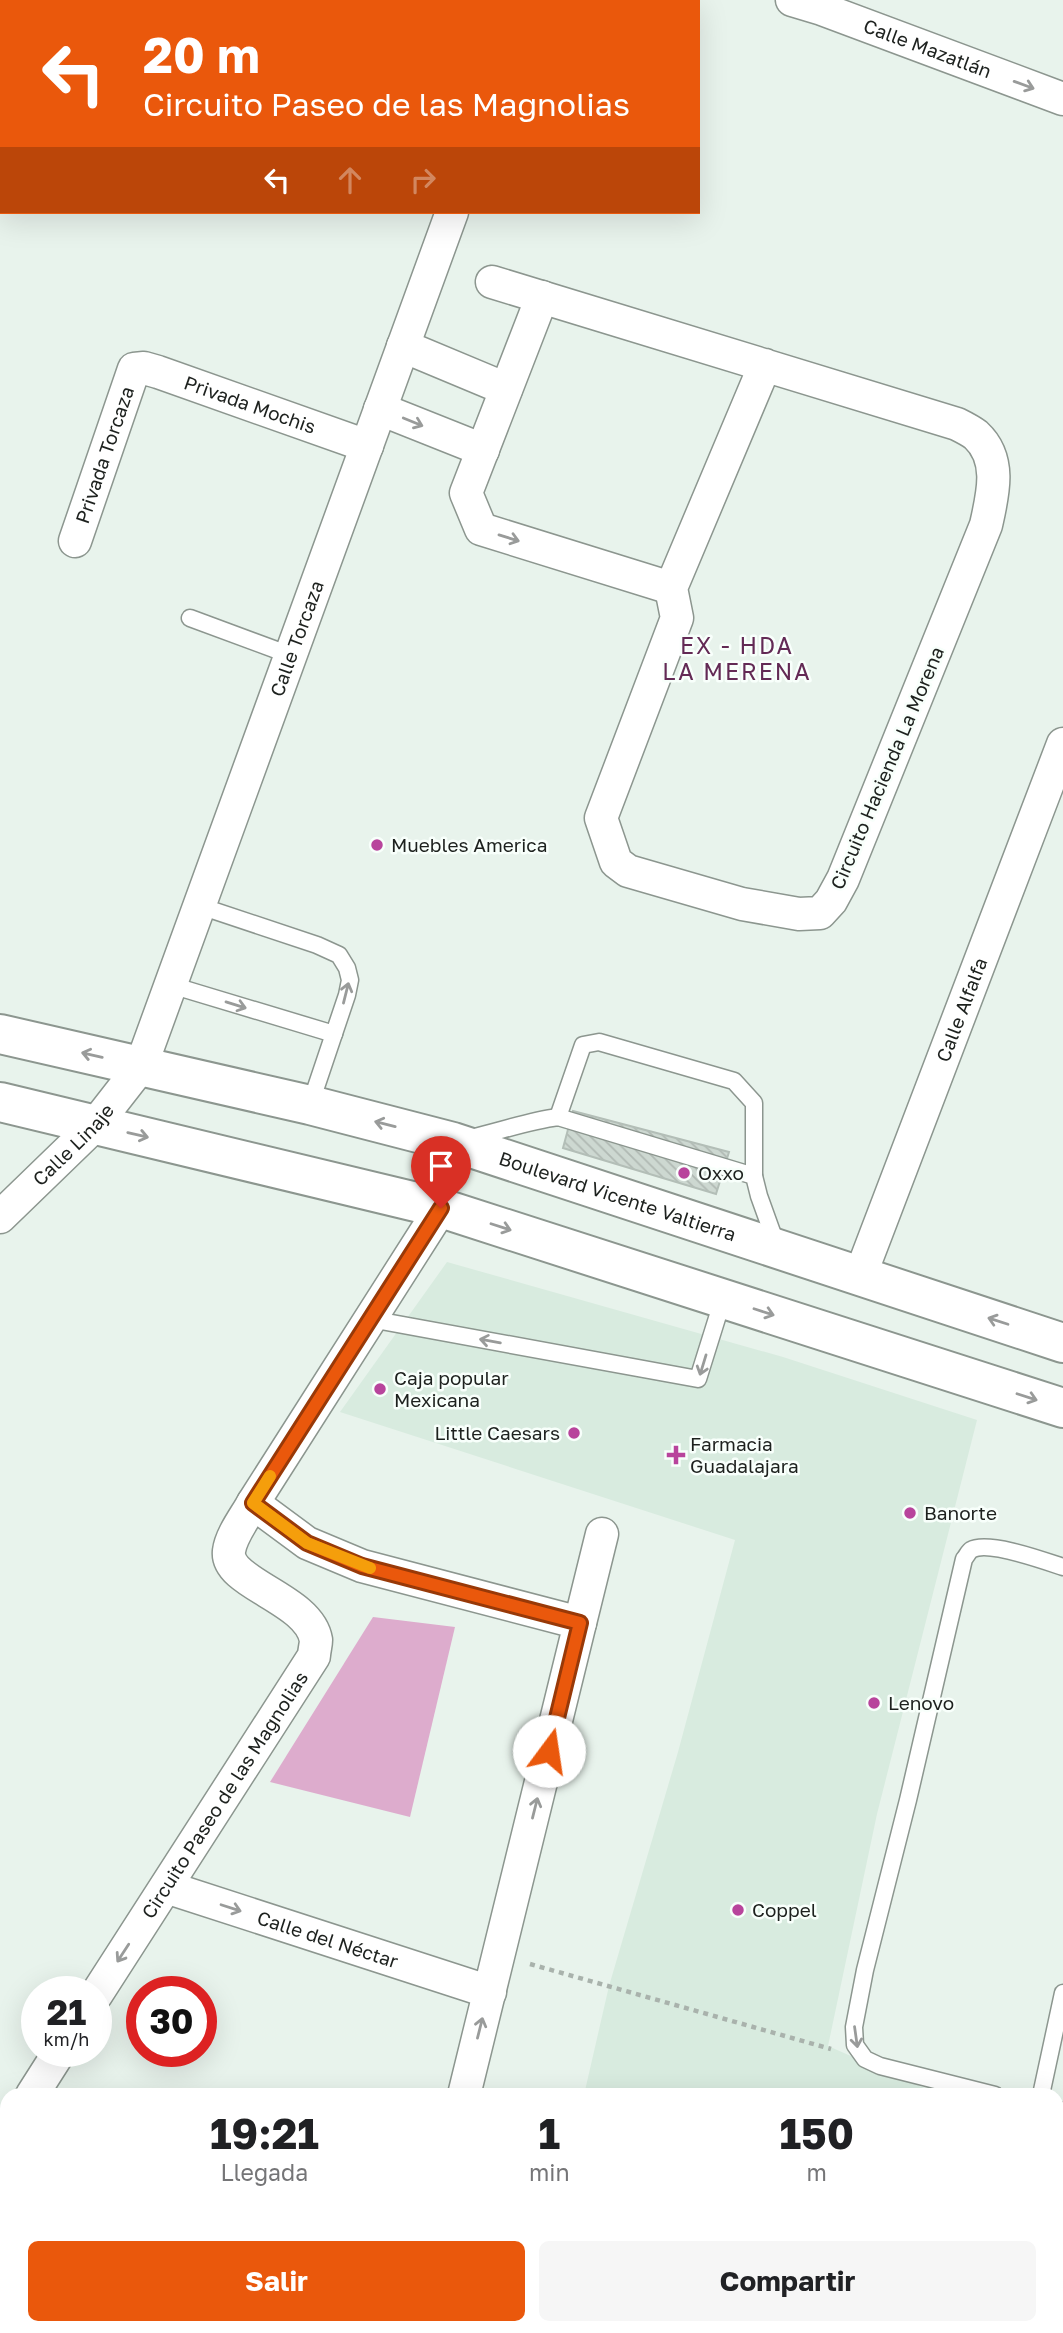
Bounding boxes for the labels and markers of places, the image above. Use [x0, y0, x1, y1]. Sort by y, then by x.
place label: Muebles America [391, 833, 547, 856]
marker: Muebles America [369, 837, 385, 853]
pin [411, 1136, 471, 1208]
place label: Oxxo [698, 1161, 744, 1184]
marker: Oxxo [676, 1165, 692, 1181]
place label: Caja popular Mexicana [394, 1366, 509, 1411]
marker: Caja popular Mexicana [372, 1381, 388, 1397]
place label: Little Caesars [434, 1421, 560, 1444]
marker: Little Caesars [566, 1425, 582, 1441]
place label: Farmacia Guadalajara [690, 1432, 799, 1477]
marker: Farmacia Guadalajara [668, 1447, 684, 1463]
place label: Banorte [924, 1501, 997, 1524]
marker: Banorte [902, 1505, 918, 1521]
place label: Lenovo [888, 1691, 954, 1714]
marker: Lenovo [866, 1695, 882, 1711]
place label: Coppel [752, 1898, 817, 1921]
marker: Coppel [730, 1902, 746, 1918]

